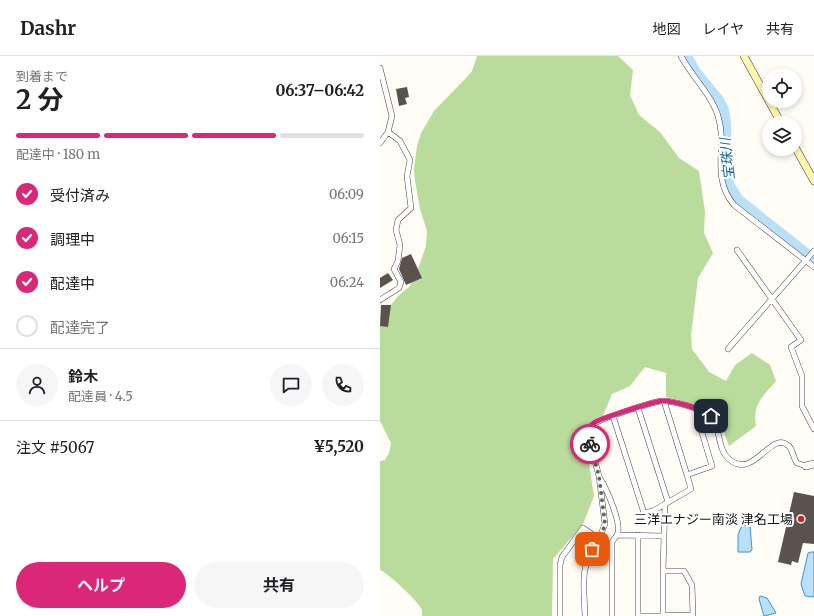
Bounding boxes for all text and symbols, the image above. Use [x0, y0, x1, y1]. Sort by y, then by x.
text: Dashr [20, 16, 76, 40]
text: 地図 [652, 20, 680, 38]
text: レイヤ [702, 20, 744, 38]
text: 共有 [766, 20, 794, 38]
text: 到着まで [16, 68, 68, 85]
map controls [762, 68, 802, 156]
button: locate [762, 68, 802, 108]
text: 06:37–06:42 [275, 81, 364, 100]
text: 2 分 [16, 83, 63, 116]
button: layers [762, 116, 802, 156]
water label: 宝珠川 [716, 135, 738, 181]
text: 配達中 · 180 m [16, 146, 100, 163]
icon: check [16, 183, 38, 205]
text: 受付済み [50, 186, 110, 205]
text: 06:09 [329, 186, 364, 203]
icon: check [16, 227, 38, 249]
text: 調理中 [50, 230, 95, 249]
text: 06:15 [332, 230, 364, 247]
icon: check [16, 271, 38, 293]
text: 配達中 [50, 274, 95, 293]
text: 06:24 [330, 274, 364, 291]
text: 配達完了 [50, 318, 110, 337]
button: person [16, 364, 58, 406]
button: chat [270, 364, 312, 406]
button: phone [322, 364, 364, 406]
text: 鈴木 [68, 367, 98, 386]
text: 配達員 · 4.5 [68, 388, 133, 405]
pin [694, 399, 728, 433]
icon: home [700, 405, 722, 427]
courier [570, 424, 610, 464]
icon: bike [579, 433, 601, 455]
text: ¥5,520 [314, 437, 364, 456]
text: 注文 #5067 [16, 438, 94, 457]
place label: 三洋エナジー南淡 津名工場 [634, 511, 793, 528]
marker: 三洋エナジー南淡 津名工場 [796, 514, 806, 524]
pin [575, 532, 609, 566]
icon: bag [581, 538, 603, 560]
button: ヘルプ [16, 562, 186, 608]
button: 共有 [194, 562, 364, 608]

